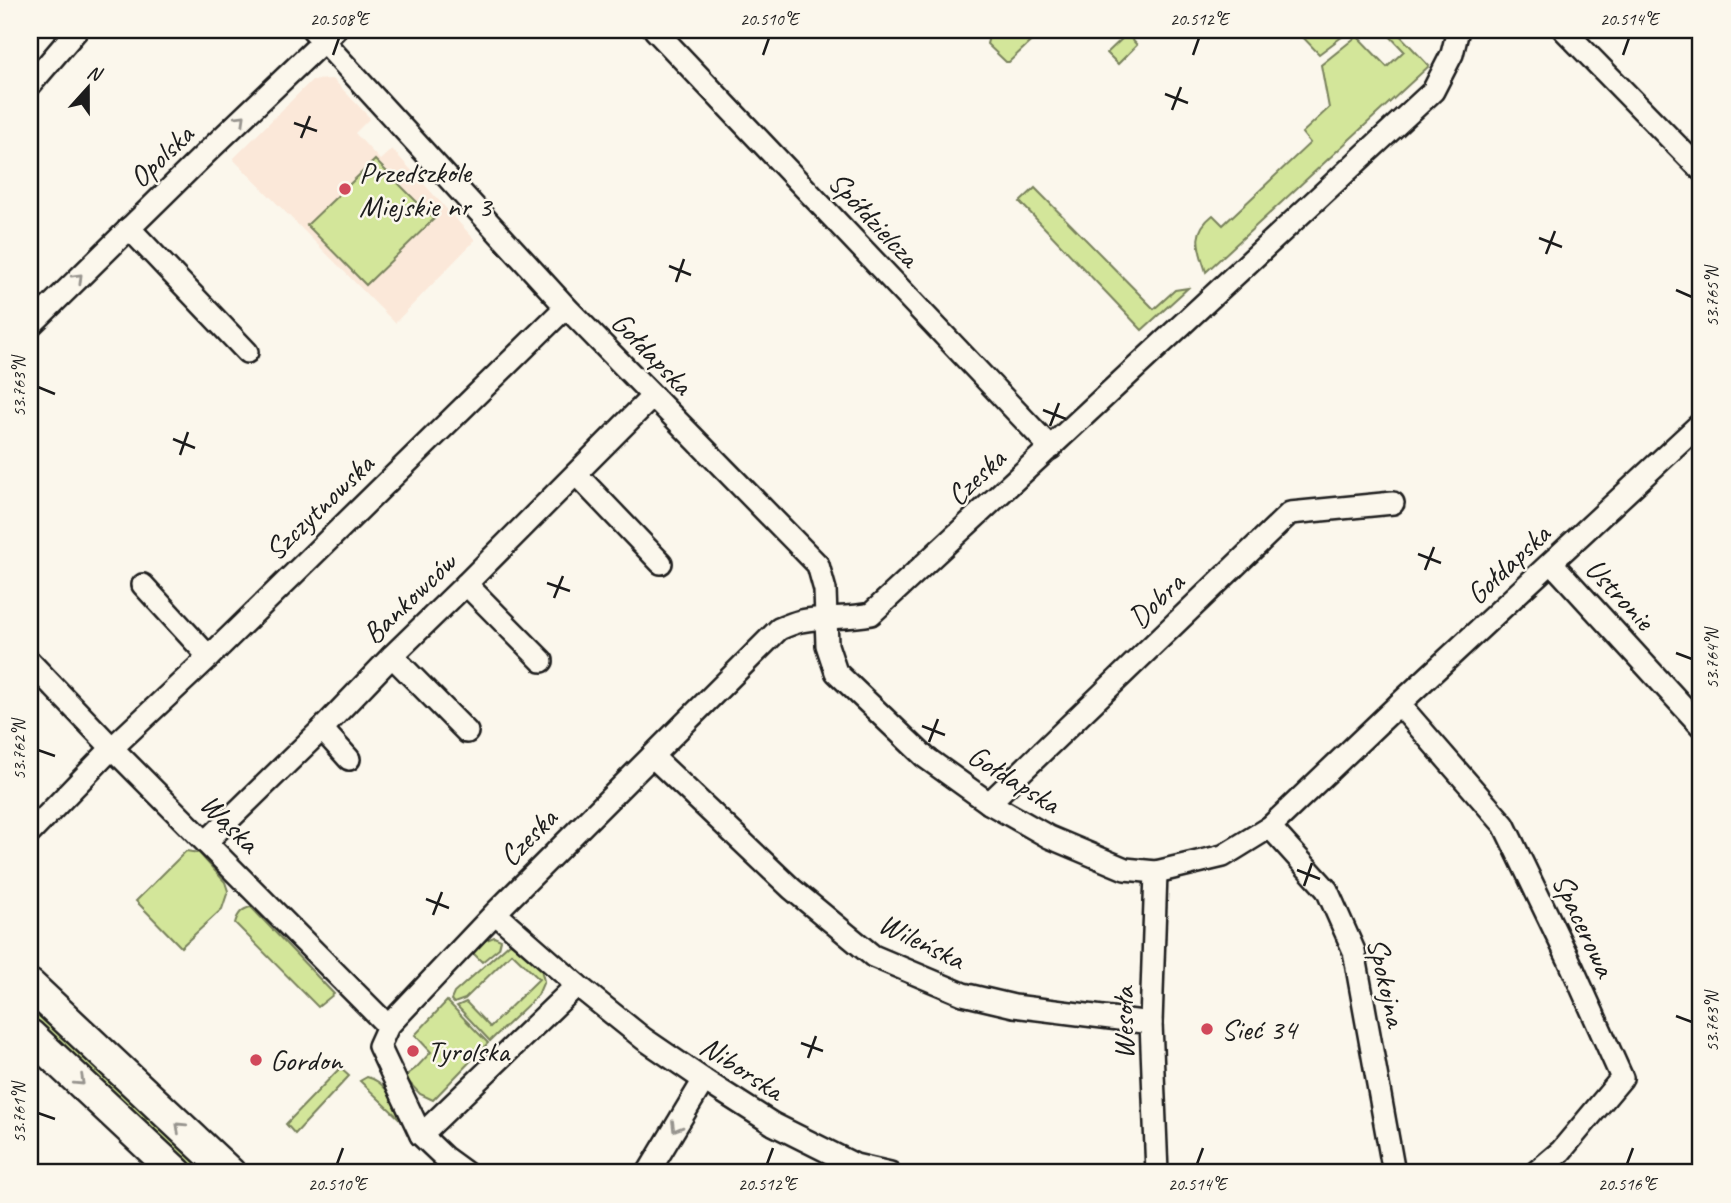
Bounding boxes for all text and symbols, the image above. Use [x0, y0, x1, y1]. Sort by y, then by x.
text: 20.508°E [310, 8, 371, 30]
text: 20.510°E [740, 8, 801, 30]
text: 20.512°E [1170, 8, 1231, 30]
text: 20.514°E [1600, 8, 1661, 30]
north arrow [52, 52, 122, 122]
text: N [84, 60, 107, 88]
street label: Opolska [121, 115, 203, 196]
one-way arrow [233, 115, 246, 128]
place label: Przedszkole Miejskie nr 3 [359, 153, 494, 225]
street label: Spółdzielcza [820, 163, 930, 277]
marker: Przedszkole Miejskie nr 3 [337, 181, 353, 197]
text: 53.765°N [1701, 264, 1723, 327]
one-way arrow [70, 273, 83, 286]
street label: Gołdapska [603, 303, 702, 404]
text: 53.763°N [8, 354, 30, 417]
street label: Czeska [938, 439, 1015, 514]
street label: Szczytnowska [256, 444, 383, 568]
street label: Gołdapska [1458, 514, 1559, 612]
street label: Bankowców [354, 542, 466, 652]
street label: Ustronie [1577, 550, 1664, 640]
street label: Dobra [1120, 563, 1194, 636]
text: 53.764°N [1701, 626, 1723, 689]
text: 53.762°N [8, 717, 30, 780]
street label: Gołdapska [961, 736, 1069, 823]
street label: Wąska [192, 785, 269, 862]
street label: Czeska [491, 798, 567, 874]
street label: Spacerowa [1544, 867, 1625, 984]
street label: Wileńska [873, 904, 973, 979]
street label: Spokojna [1358, 934, 1416, 1033]
street label: Wesoła [1104, 985, 1142, 1059]
text: 53.763°N [1701, 989, 1723, 1052]
place label: Sieć 34 [1221, 1010, 1299, 1048]
marker: Sieć 34 [1199, 1021, 1215, 1037]
street label: Niborska [693, 1027, 793, 1110]
place label: Tyrolska [427, 1032, 511, 1070]
place label: Gordon [270, 1041, 343, 1079]
marker: Tyrolska [405, 1043, 421, 1059]
marker: Gordon [248, 1052, 264, 1068]
one-way arrow [72, 1073, 85, 1086]
text: 53.761°N [8, 1080, 30, 1143]
one-way arrow [671, 1119, 684, 1132]
one-way arrow [175, 1122, 188, 1135]
text: 20.510°E [308, 1173, 369, 1195]
text: 20.512°E [738, 1173, 799, 1195]
text: 20.514°E [1168, 1173, 1229, 1195]
text: 20.516°E [1598, 1173, 1659, 1195]

